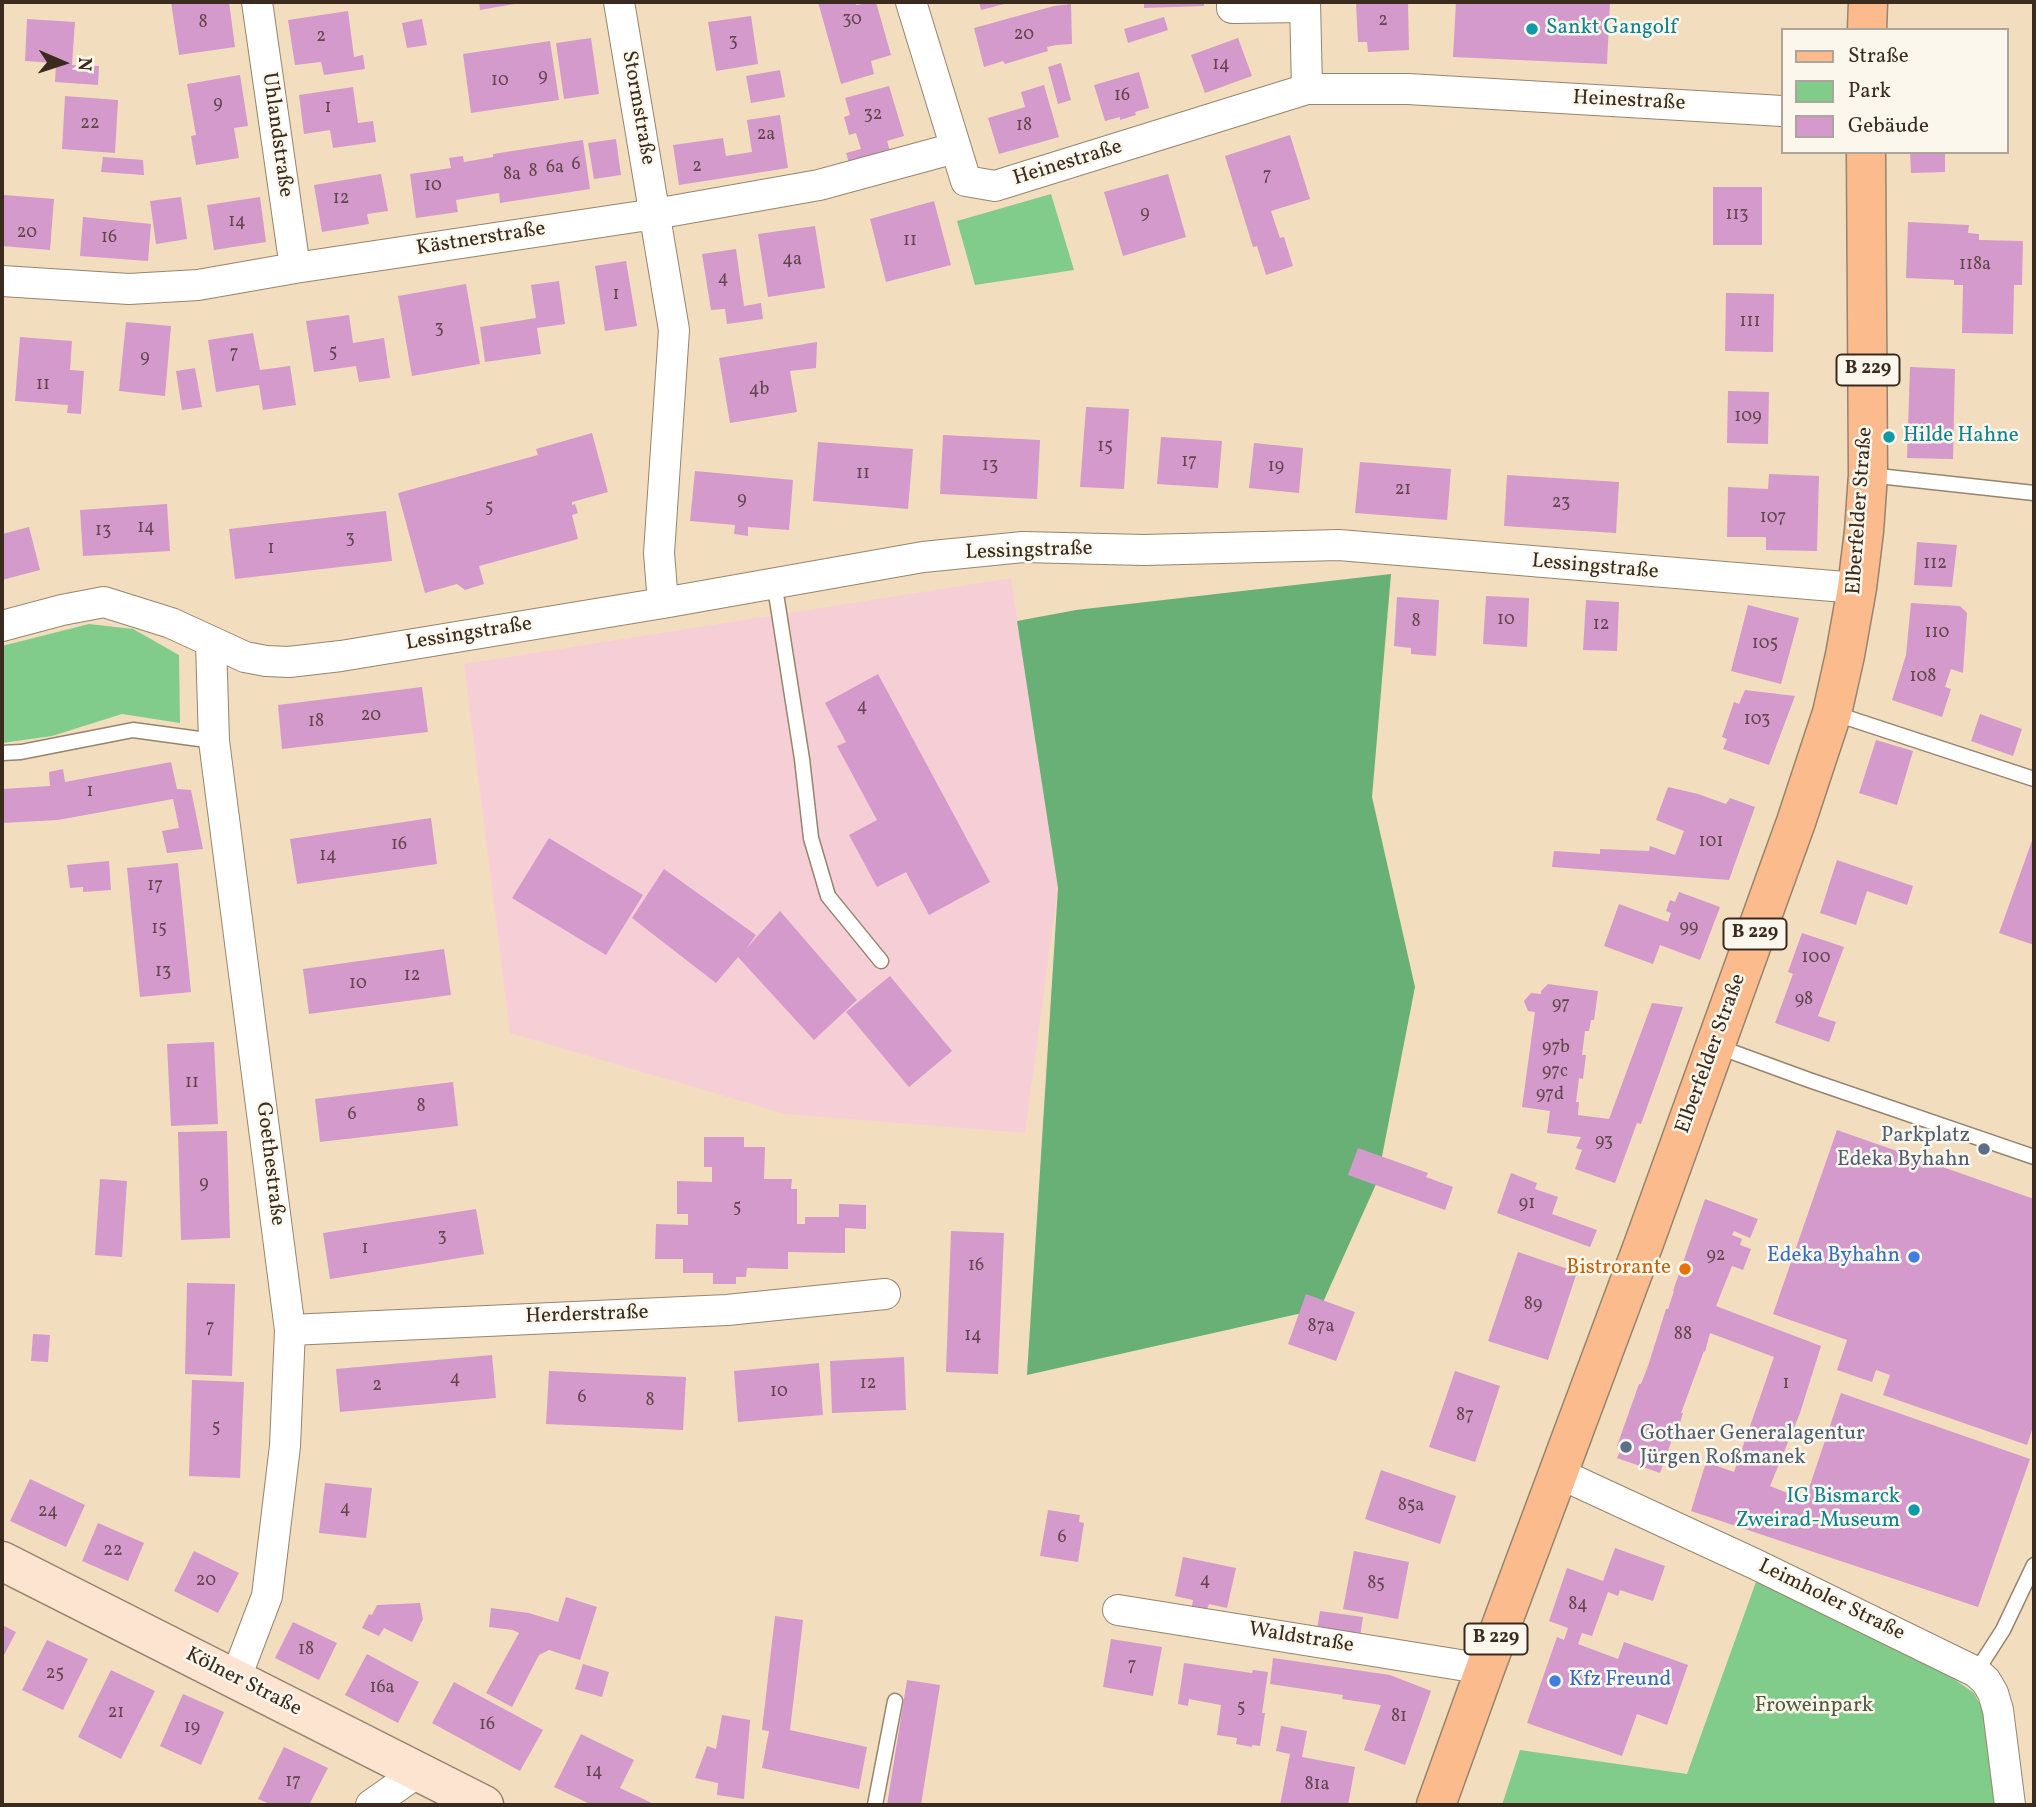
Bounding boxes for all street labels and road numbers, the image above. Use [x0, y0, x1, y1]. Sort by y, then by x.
street label: Stormstraße [615, 49, 659, 167]
street label: Uhlandstraße [255, 71, 297, 199]
street label: Heinestraße [1572, 86, 1686, 118]
street label: Heinestraße [1010, 135, 1126, 193]
street label: Kästnerstraße [415, 217, 547, 263]
road number: B 229 [1836, 354, 1899, 386]
street label: Elberfelder Straße [1843, 426, 1879, 596]
street label: Lessingstraße [965, 537, 1093, 567]
street label: Lessingstraße [1530, 550, 1660, 586]
street label: Lessingstraße [404, 613, 534, 657]
road number: B 229 [1724, 918, 1786, 950]
street label: Elberfelder Straße [1671, 971, 1753, 1137]
street label: Goethestraße [249, 1101, 289, 1227]
street label: Herderstraße [525, 1301, 649, 1331]
street label: Leimholer Straße [1754, 1555, 1908, 1647]
street label: Waldstraße [1247, 1618, 1355, 1660]
road number: B 229 [1464, 1624, 1528, 1654]
street label: Kölner Straße [181, 1643, 305, 1723]

